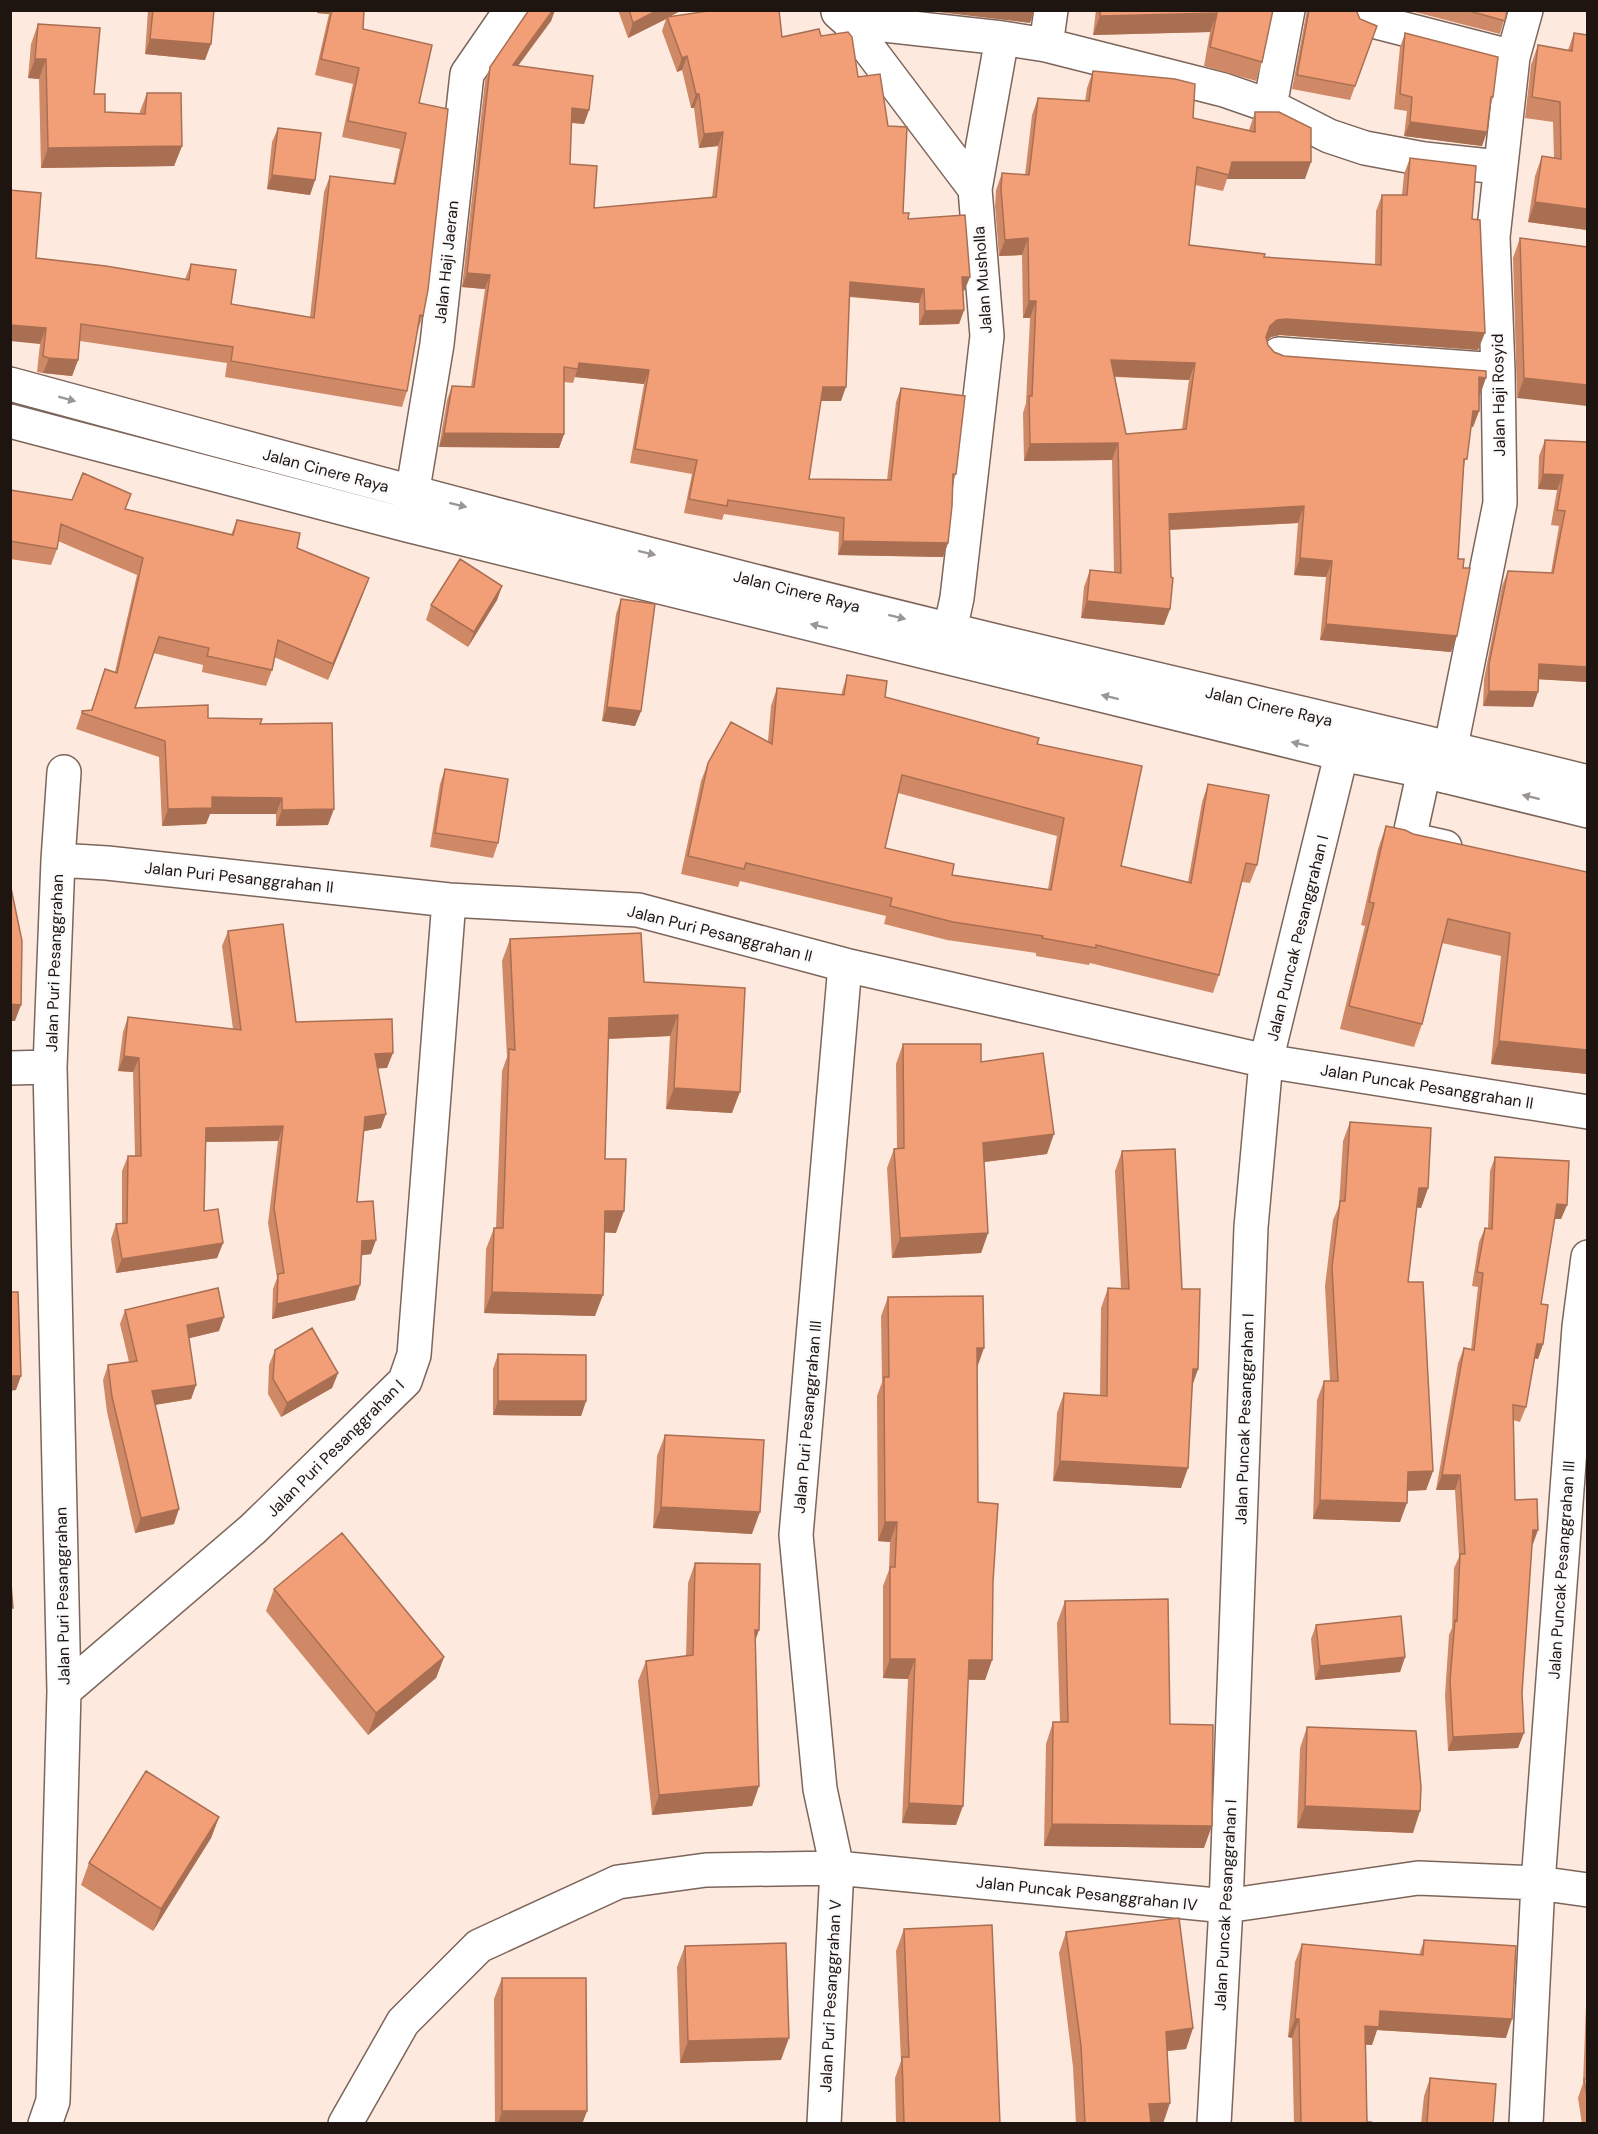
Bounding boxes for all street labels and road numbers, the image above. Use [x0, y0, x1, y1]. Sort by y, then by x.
street label: Jalan Haji Jaeran [430, 199, 463, 325]
street label: Jalan Musholla [968, 226, 997, 334]
street label: Jalan Haji Rosyid [1487, 333, 1510, 457]
street label: Jalan Cinere Raya [260, 444, 391, 497]
street label: Jalan Cinere Raya [731, 566, 862, 617]
street label: Jalan Cinere Raya [1203, 682, 1334, 731]
street label: Jalan Puncak Pesanggrahan I [1262, 833, 1333, 1043]
street label: Jalan Puri Pesanggrahan II [143, 857, 335, 898]
street label: Jalan Puri Pesanggrahan [41, 874, 68, 1052]
street label: Jalan Puri Pesanggrahan II [625, 900, 815, 967]
street label: Jalan Puncak Pesanggrahan II [1319, 1059, 1535, 1114]
street label: Jalan Puncak Pesanggrahan I [1230, 1313, 1259, 1525]
street label: Jalan Puri Pesanggrahan III [789, 1320, 826, 1514]
street label: Jalan Puri Pesanggrahan I [262, 1375, 409, 1522]
street label: Jalan Puncak Pesanggrahan III [1543, 1460, 1580, 1680]
street label: Jalan Puri Pesanggrahan [50, 1507, 75, 1685]
street label: Jalan Puncak Pesanggrahan I [1209, 1799, 1242, 2011]
street label: Jalan Puncak Pesanggrahan IV [975, 1871, 1199, 1916]
street label: Jalan Puri Pesanggrahan V [815, 1899, 846, 2093]

